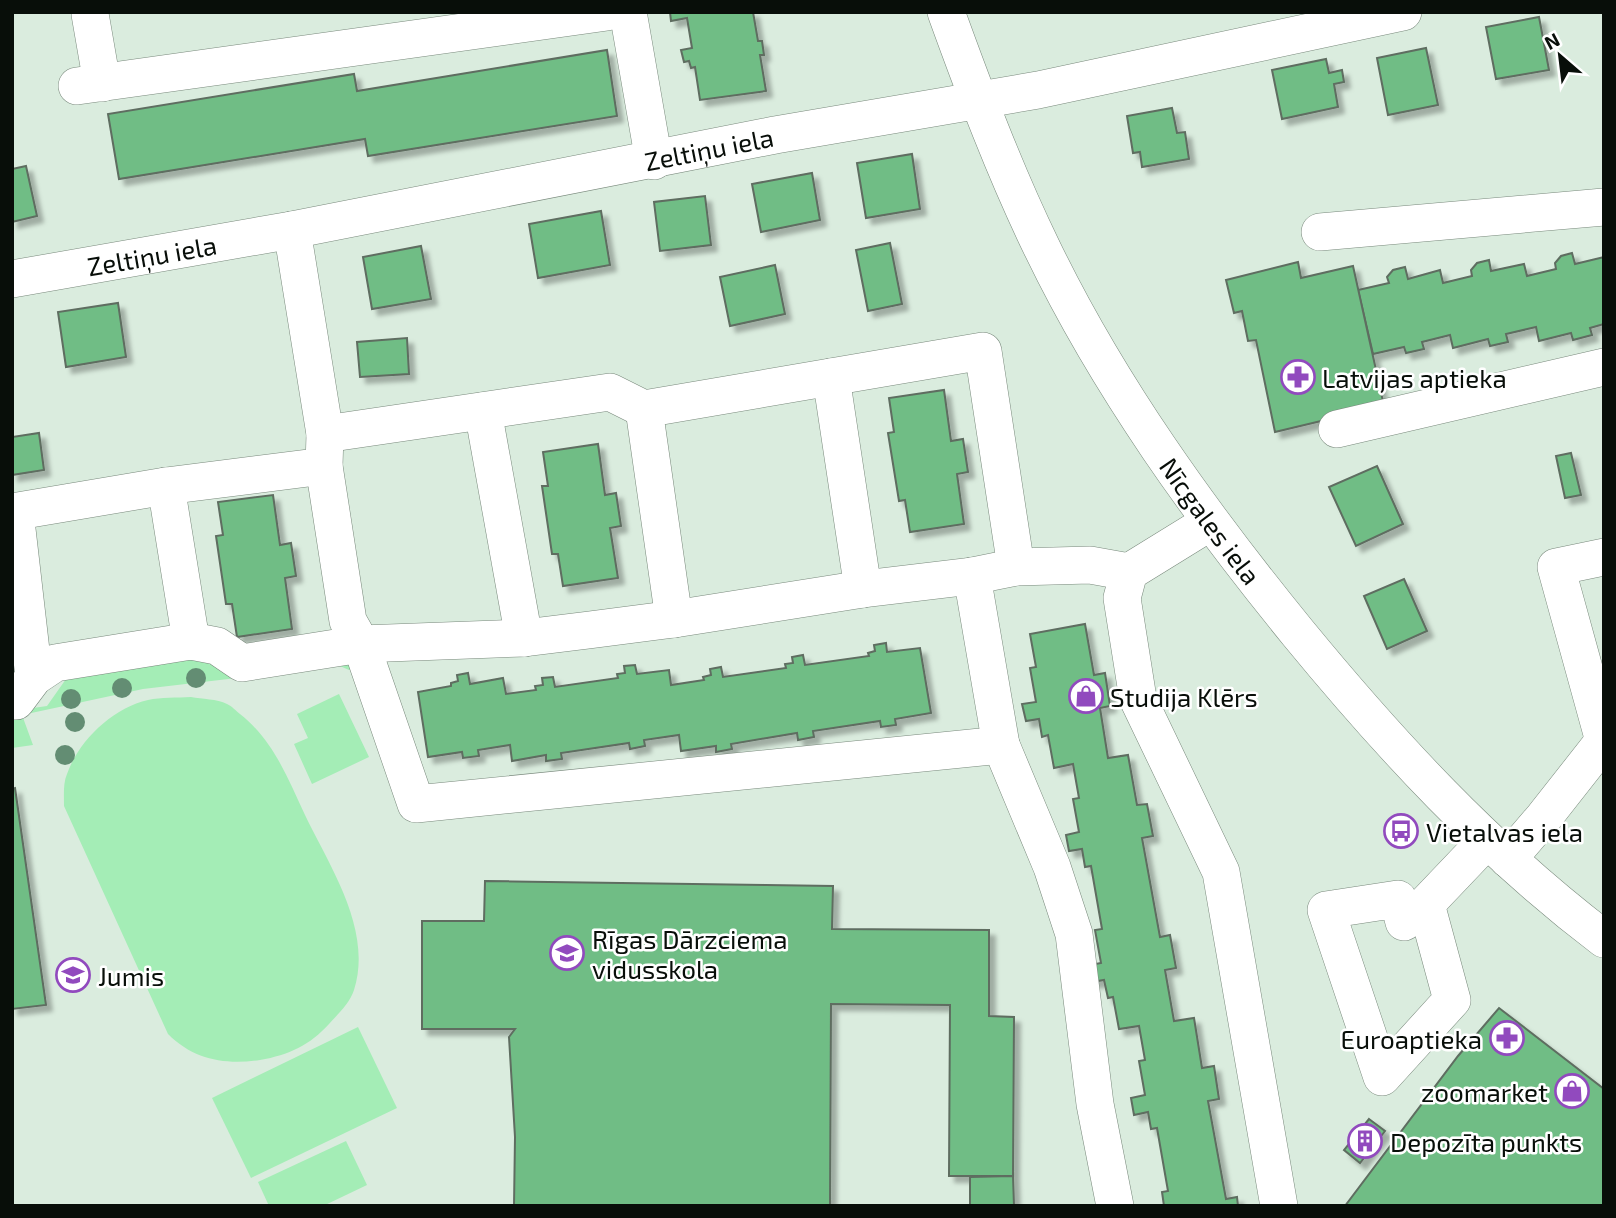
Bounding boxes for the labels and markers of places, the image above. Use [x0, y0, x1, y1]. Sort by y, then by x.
pharmacy icon: Latvijas aptieka [1279, 358, 1317, 396]
place label: Latvijas aptieka [1322, 362, 1507, 393]
shop icon: Studija Klērs [1067, 677, 1105, 715]
place label: Studija Klērs [1110, 681, 1258, 712]
bus stop icon: Vietalvas iela [1382, 812, 1420, 850]
place label: Vietalvas iela [1426, 816, 1583, 847]
place label: Rīgas Dārzciema vidusskola [592, 923, 788, 984]
school or university icon: Rīgas Dārzciema vidusskola [548, 934, 586, 972]
school or university icon: Jumis [54, 956, 92, 994]
place label: Jumis [98, 960, 164, 991]
pharmacy icon: Euroaptieka [1488, 1019, 1526, 1057]
place label: Euroaptieka [1341, 1023, 1482, 1054]
shop icon: zoomarket [1553, 1072, 1591, 1110]
place label: zoomarket [1421, 1076, 1548, 1107]
building icon: Depozīta punkts [1346, 1122, 1384, 1160]
place label: Depozīta punkts [1390, 1126, 1582, 1157]

